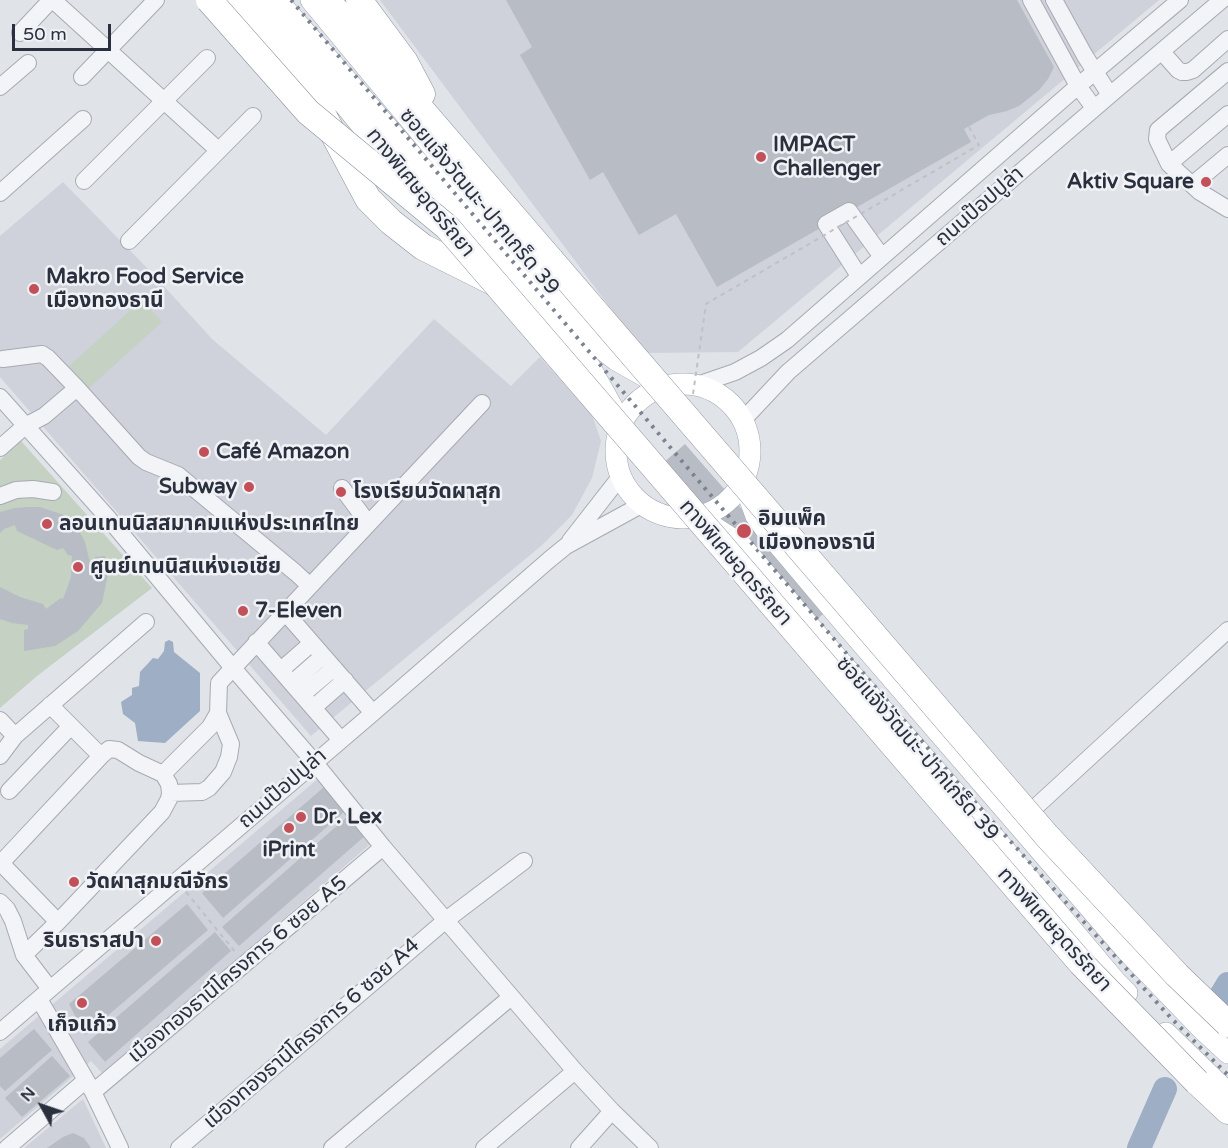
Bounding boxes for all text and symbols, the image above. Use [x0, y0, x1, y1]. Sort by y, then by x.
scale bar [15, 12, 114, 50]
text: 50 m [23, 23, 67, 45]
street label: ซอยแจ้งวัฒนะ-ปากเกร็ด 39 [394, 104, 564, 300]
street label: ทางพิเศษอุดรรัถยา [360, 123, 480, 263]
place label: IMPACT Challenger [773, 132, 880, 182]
marker: IMPACT Challenger [754, 150, 768, 164]
street label: ถนนป๊อปปูล่า [931, 162, 1029, 252]
place label: Aktiv Square [1067, 169, 1194, 195]
marker: Aktiv Square [1199, 175, 1213, 189]
place label: Makro Food Service เมืองทองธานี [46, 264, 244, 314]
marker: Makro Food Service เมืองทองธานี [27, 282, 41, 296]
place label: Café Amazon [216, 439, 350, 465]
marker: Café Amazon [197, 445, 211, 459]
place label: Subway [159, 474, 237, 500]
place label: โรงเรียนวัดผาสุก [353, 479, 501, 505]
marker: Subway [242, 480, 256, 494]
marker: โรงเรียนวัดผาสุก [334, 485, 348, 499]
street label: ทางพิเศษอุดรรัถยา [673, 495, 797, 631]
place label: อิมแพ็ค เมืองทองธานี [758, 506, 876, 556]
place label: ลอนเทนนิสสมาคมแห่งประเทศไทย [59, 511, 359, 537]
marker: ลอนเทนนิสสมาคมแห่งประเทศไทย [40, 517, 54, 531]
marker: อิมแพ็ค เมืองทองธานี [735, 522, 753, 540]
place label: ศูนย์เทนนิสแห่งเอเชีย [90, 554, 281, 580]
marker: ศูนย์เทนนิสแห่งเอเชีย [71, 560, 85, 574]
place label: 7-Eleven [255, 598, 342, 624]
marker: 7-Eleven [236, 604, 250, 618]
street label: ซอยแจ้งวัฒนะ-ปากเกร็ด 39 [830, 652, 1004, 846]
street label: ถนนป๊อปปูล่า [234, 744, 332, 834]
place label: Dr. Lex [313, 804, 382, 830]
marker: Dr. Lex [294, 810, 308, 824]
marker: iPrint [282, 821, 296, 835]
place label: iPrint [263, 837, 315, 863]
street label: ทางพิเศษอุดรรัถยา [991, 863, 1117, 997]
place label: วัดผาสุกมณีจักร [86, 869, 228, 895]
street label: เมืองทองธานีโครงการ 6 ซอย A5 [123, 871, 353, 1069]
marker: วัดผาสุกมณีจักร [67, 875, 81, 889]
place label: รินธาราสปา [44, 928, 144, 954]
street label: เมืองทองธานีโครงการ 6 ซอย A4 [199, 933, 425, 1135]
marker: รินธาราสปา [149, 934, 163, 948]
marker: เก็จแก้ว [75, 996, 89, 1010]
place label: เก็จแก้ว [47, 1012, 117, 1038]
north arrow [12, 1076, 72, 1136]
text: N [16, 1083, 40, 1106]

